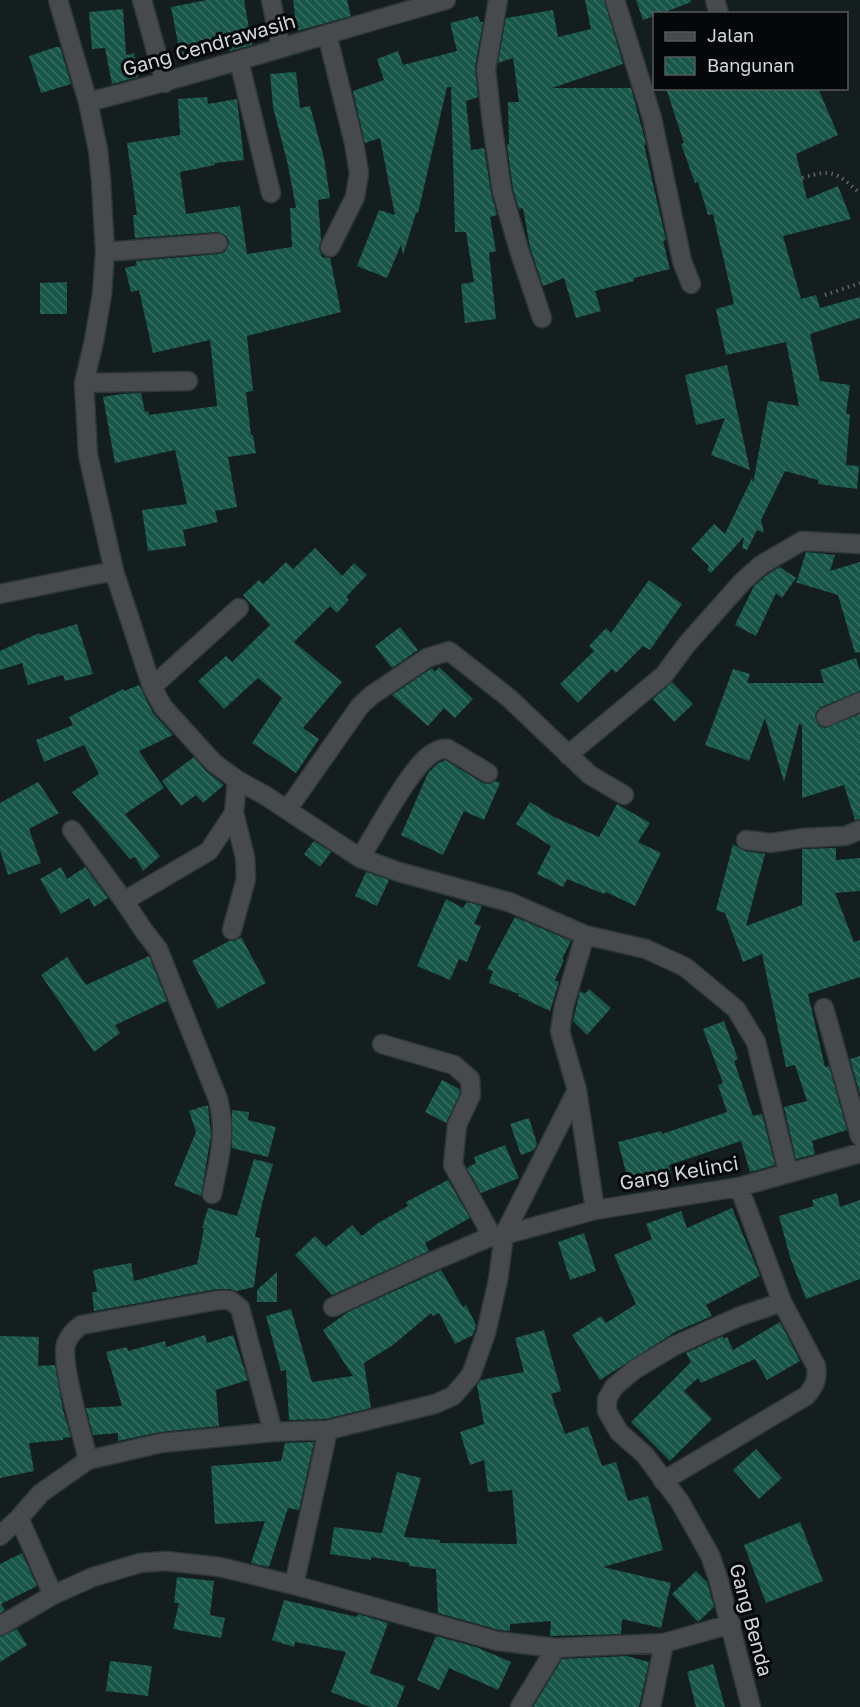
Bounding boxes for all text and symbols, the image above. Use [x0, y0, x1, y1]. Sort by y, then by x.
street label: Gang Cendrawasih [119, 8, 298, 80]
legend [653, 12, 848, 90]
text: Jalan [707, 24, 754, 46]
text: Bangunan [707, 54, 795, 76]
street label: Gang Kelinci [617, 1150, 740, 1194]
street label: Gang Benda [725, 1561, 779, 1679]

